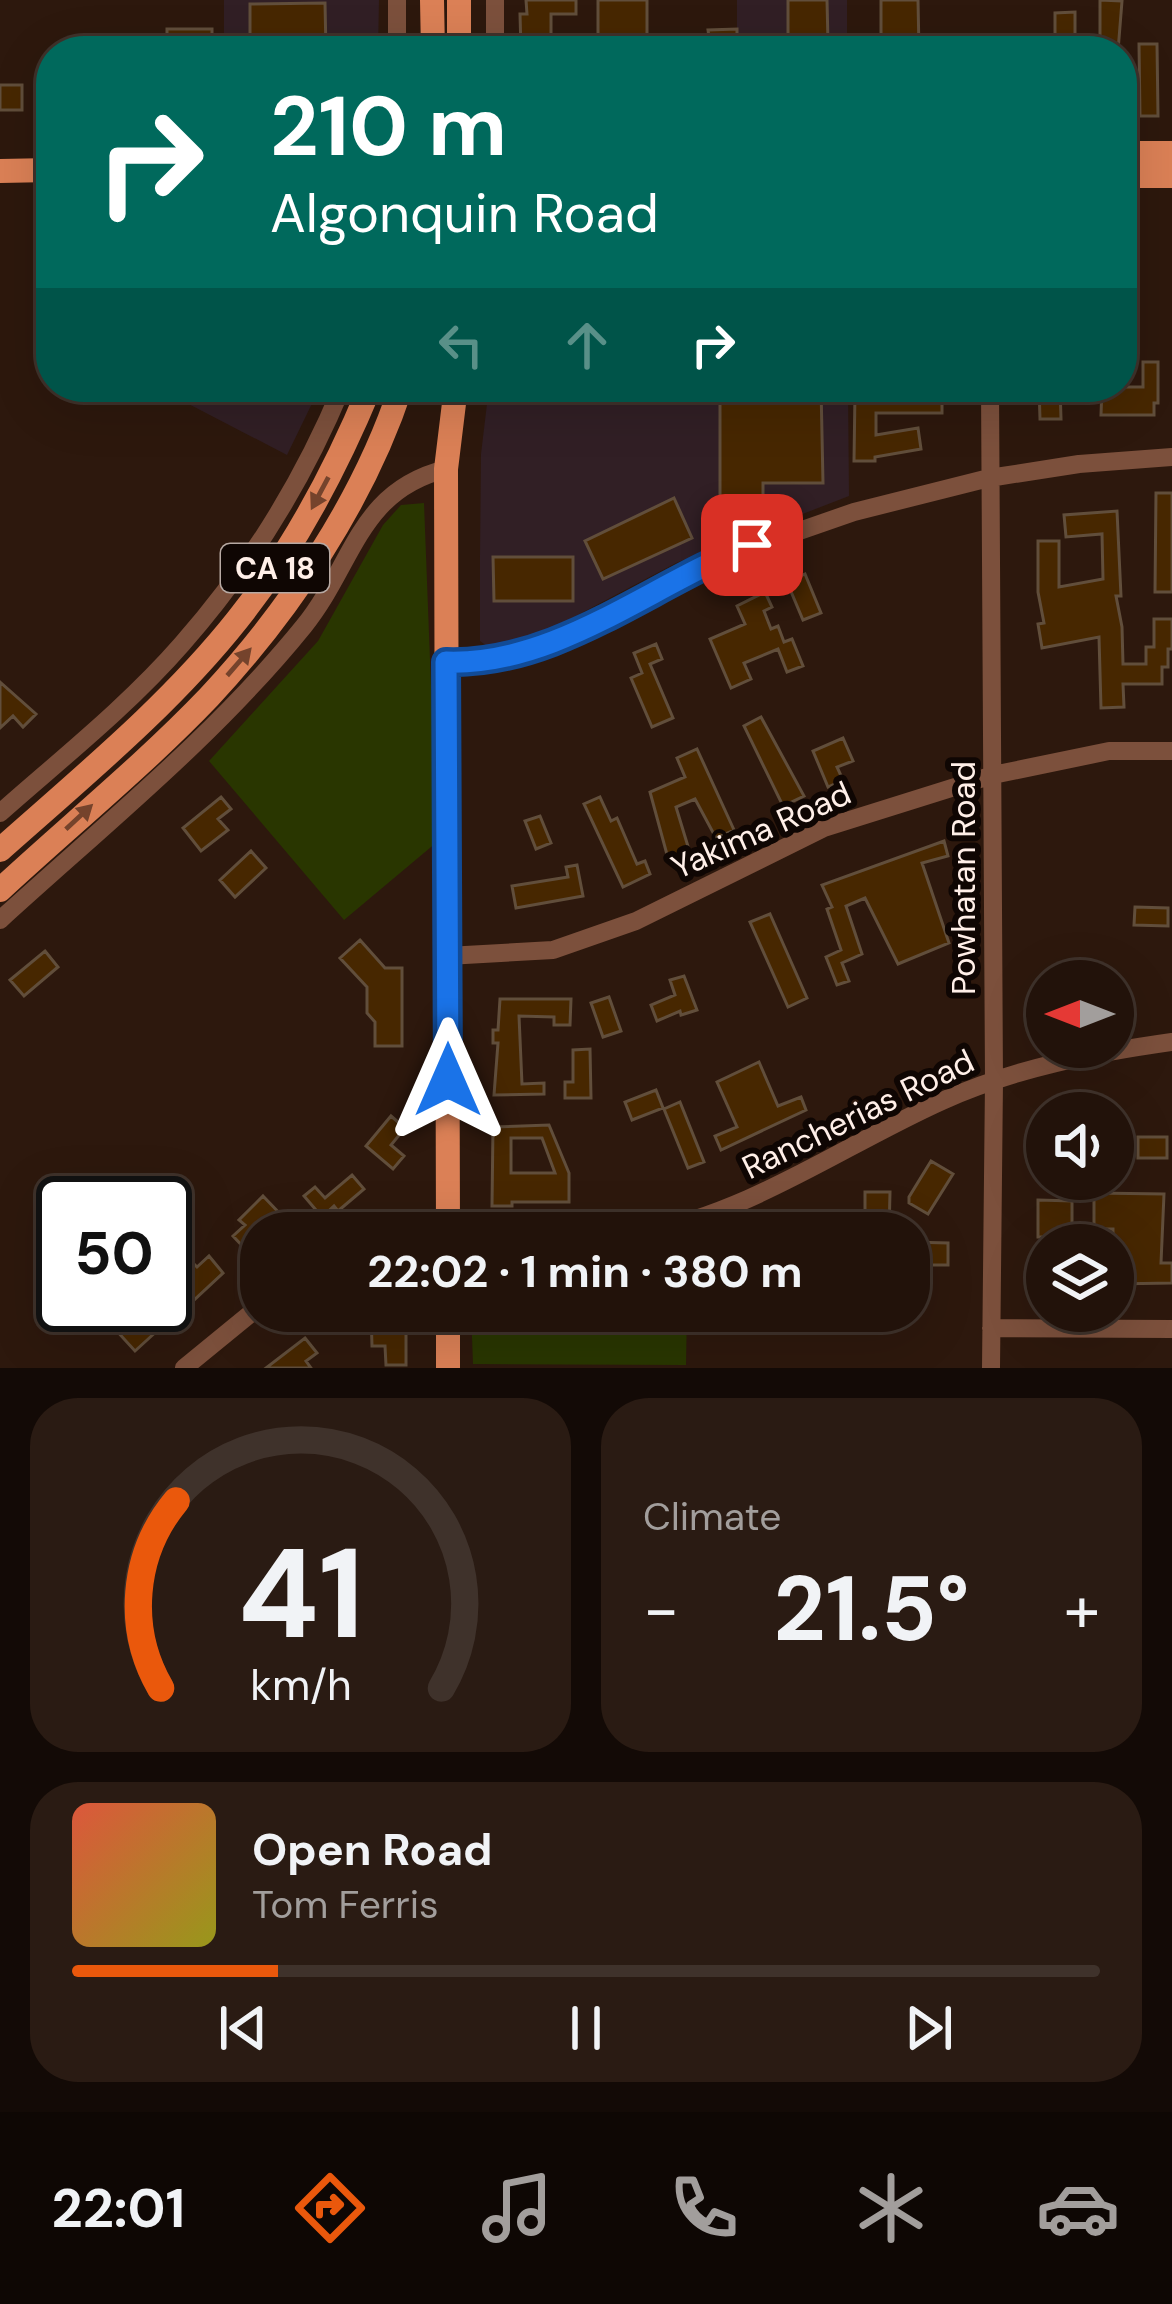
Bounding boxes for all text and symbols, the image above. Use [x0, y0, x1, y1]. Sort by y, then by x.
text: 210 m [270, 72, 507, 181]
icon: right [72, 84, 228, 240]
text: Algonquin Road [270, 178, 659, 249]
icon: left [428, 312, 494, 378]
icon: ahead [554, 312, 620, 378]
icon: right [680, 312, 746, 378]
one-way arrow [311, 475, 331, 510]
pin [701, 494, 803, 596]
icon: arrive [719, 512, 785, 578]
road number: CA 18 [221, 544, 329, 592]
one-way arrow [226, 647, 252, 677]
street label: Powhatan Road [942, 761, 985, 995]
street label: Yakima Road [664, 771, 858, 889]
one-way arrow [64, 804, 93, 831]
north arrow [1026, 960, 1134, 1068]
map controls [1026, 960, 1134, 1332]
position arrow [385, 1017, 511, 1143]
street label: Rancherias Road [735, 1039, 981, 1189]
button: sound [1026, 1092, 1134, 1200]
speed limit sign: 50 [36, 1176, 192, 1332]
button: layers [1026, 1224, 1134, 1332]
text: 22:02 · 1 min · 380 m [367, 1242, 803, 1301]
text: Climate [643, 1491, 781, 1542]
text: 41 [237, 1513, 364, 1676]
text: 21.5° [773, 1551, 970, 1668]
text: − [643, 1567, 679, 1652]
text: + [1064, 1567, 1100, 1652]
text: km/h [250, 1657, 351, 1713]
text: Open Road [252, 1820, 493, 1879]
text: Tom Ferris [252, 1879, 439, 1930]
icon: previous [210, 1995, 276, 2061]
icon: pause [553, 1995, 619, 2061]
icon: next [896, 1995, 962, 2061]
icon: directions [288, 2166, 372, 2250]
icon: music [475, 2166, 559, 2250]
icon: phone [662, 2166, 746, 2250]
icon: climate [849, 2166, 933, 2250]
icon: car [1036, 2166, 1120, 2250]
text: 22:01 [52, 2173, 185, 2244]

